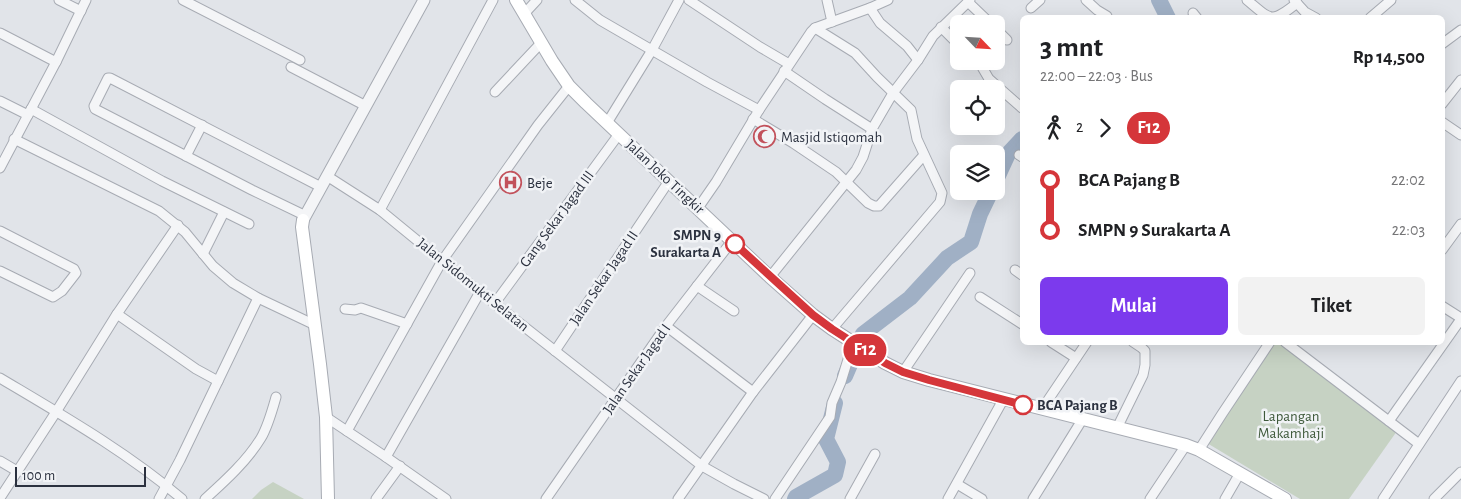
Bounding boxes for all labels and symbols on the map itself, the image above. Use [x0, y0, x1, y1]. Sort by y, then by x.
north arrow [950, 15, 1005, 70]
mosque icon: Masjid Istiqomah [753, 125, 777, 149]
place label: Masjid Istiqomah [781, 130, 882, 145]
street label: Jalan Joko Tingkir [623, 137, 707, 217]
street label: Gang Sekar Jagad III [517, 168, 597, 270]
hospital icon: Beje [499, 171, 523, 195]
place label: Beje [527, 176, 553, 191]
street label: Jalan Sekar Jagad II [567, 228, 641, 328]
place label: SMPN 9 Surakarta A [650, 228, 721, 260]
marker: SMPN 9 Surakarta A [725, 234, 745, 254]
street label: Jalan Sidomukti Selatan [414, 236, 532, 334]
street label: Jalan Sekar Jagad I [600, 321, 674, 417]
line badge: F12 [836, 334, 894, 366]
marker: BCA Pajang B [1013, 395, 1033, 415]
place label: BCA Pajang B [1037, 398, 1118, 413]
park label: Lapangan Makamhaji [1258, 409, 1324, 441]
scale bar [15, 464, 146, 487]

